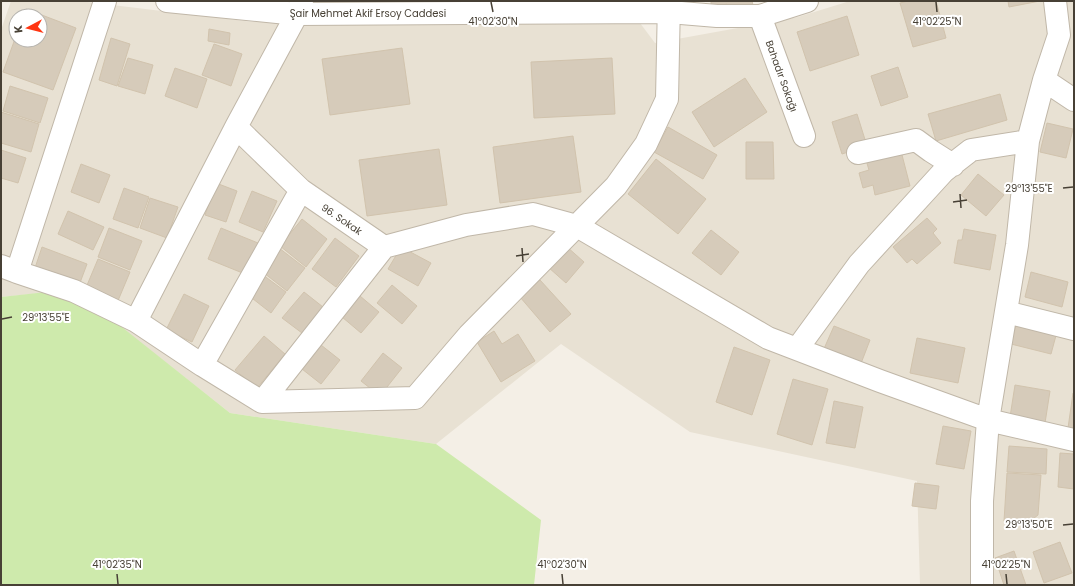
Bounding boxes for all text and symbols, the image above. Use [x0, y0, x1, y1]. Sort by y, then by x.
street label: Şair Mehmet Akif Ersoy Caddesi [290, 6, 446, 21]
north arrow [8, 8, 48, 48]
text: 41°02'30"N [468, 14, 518, 29]
text: 41°02'25"N [912, 14, 962, 29]
text: K [10, 24, 26, 34]
street label: Bahadır Sokağı [762, 38, 801, 114]
text: 29°13'55"E [1005, 181, 1053, 196]
street label: 96. Sokak [318, 200, 366, 239]
text: 29°13'55"E [22, 310, 70, 325]
text: 29°13'50"E [1005, 517, 1053, 532]
text: 41°02'35"N [92, 557, 142, 572]
text: 41°02'30"N [537, 557, 587, 572]
text: 41°02'25"N [981, 557, 1031, 572]

